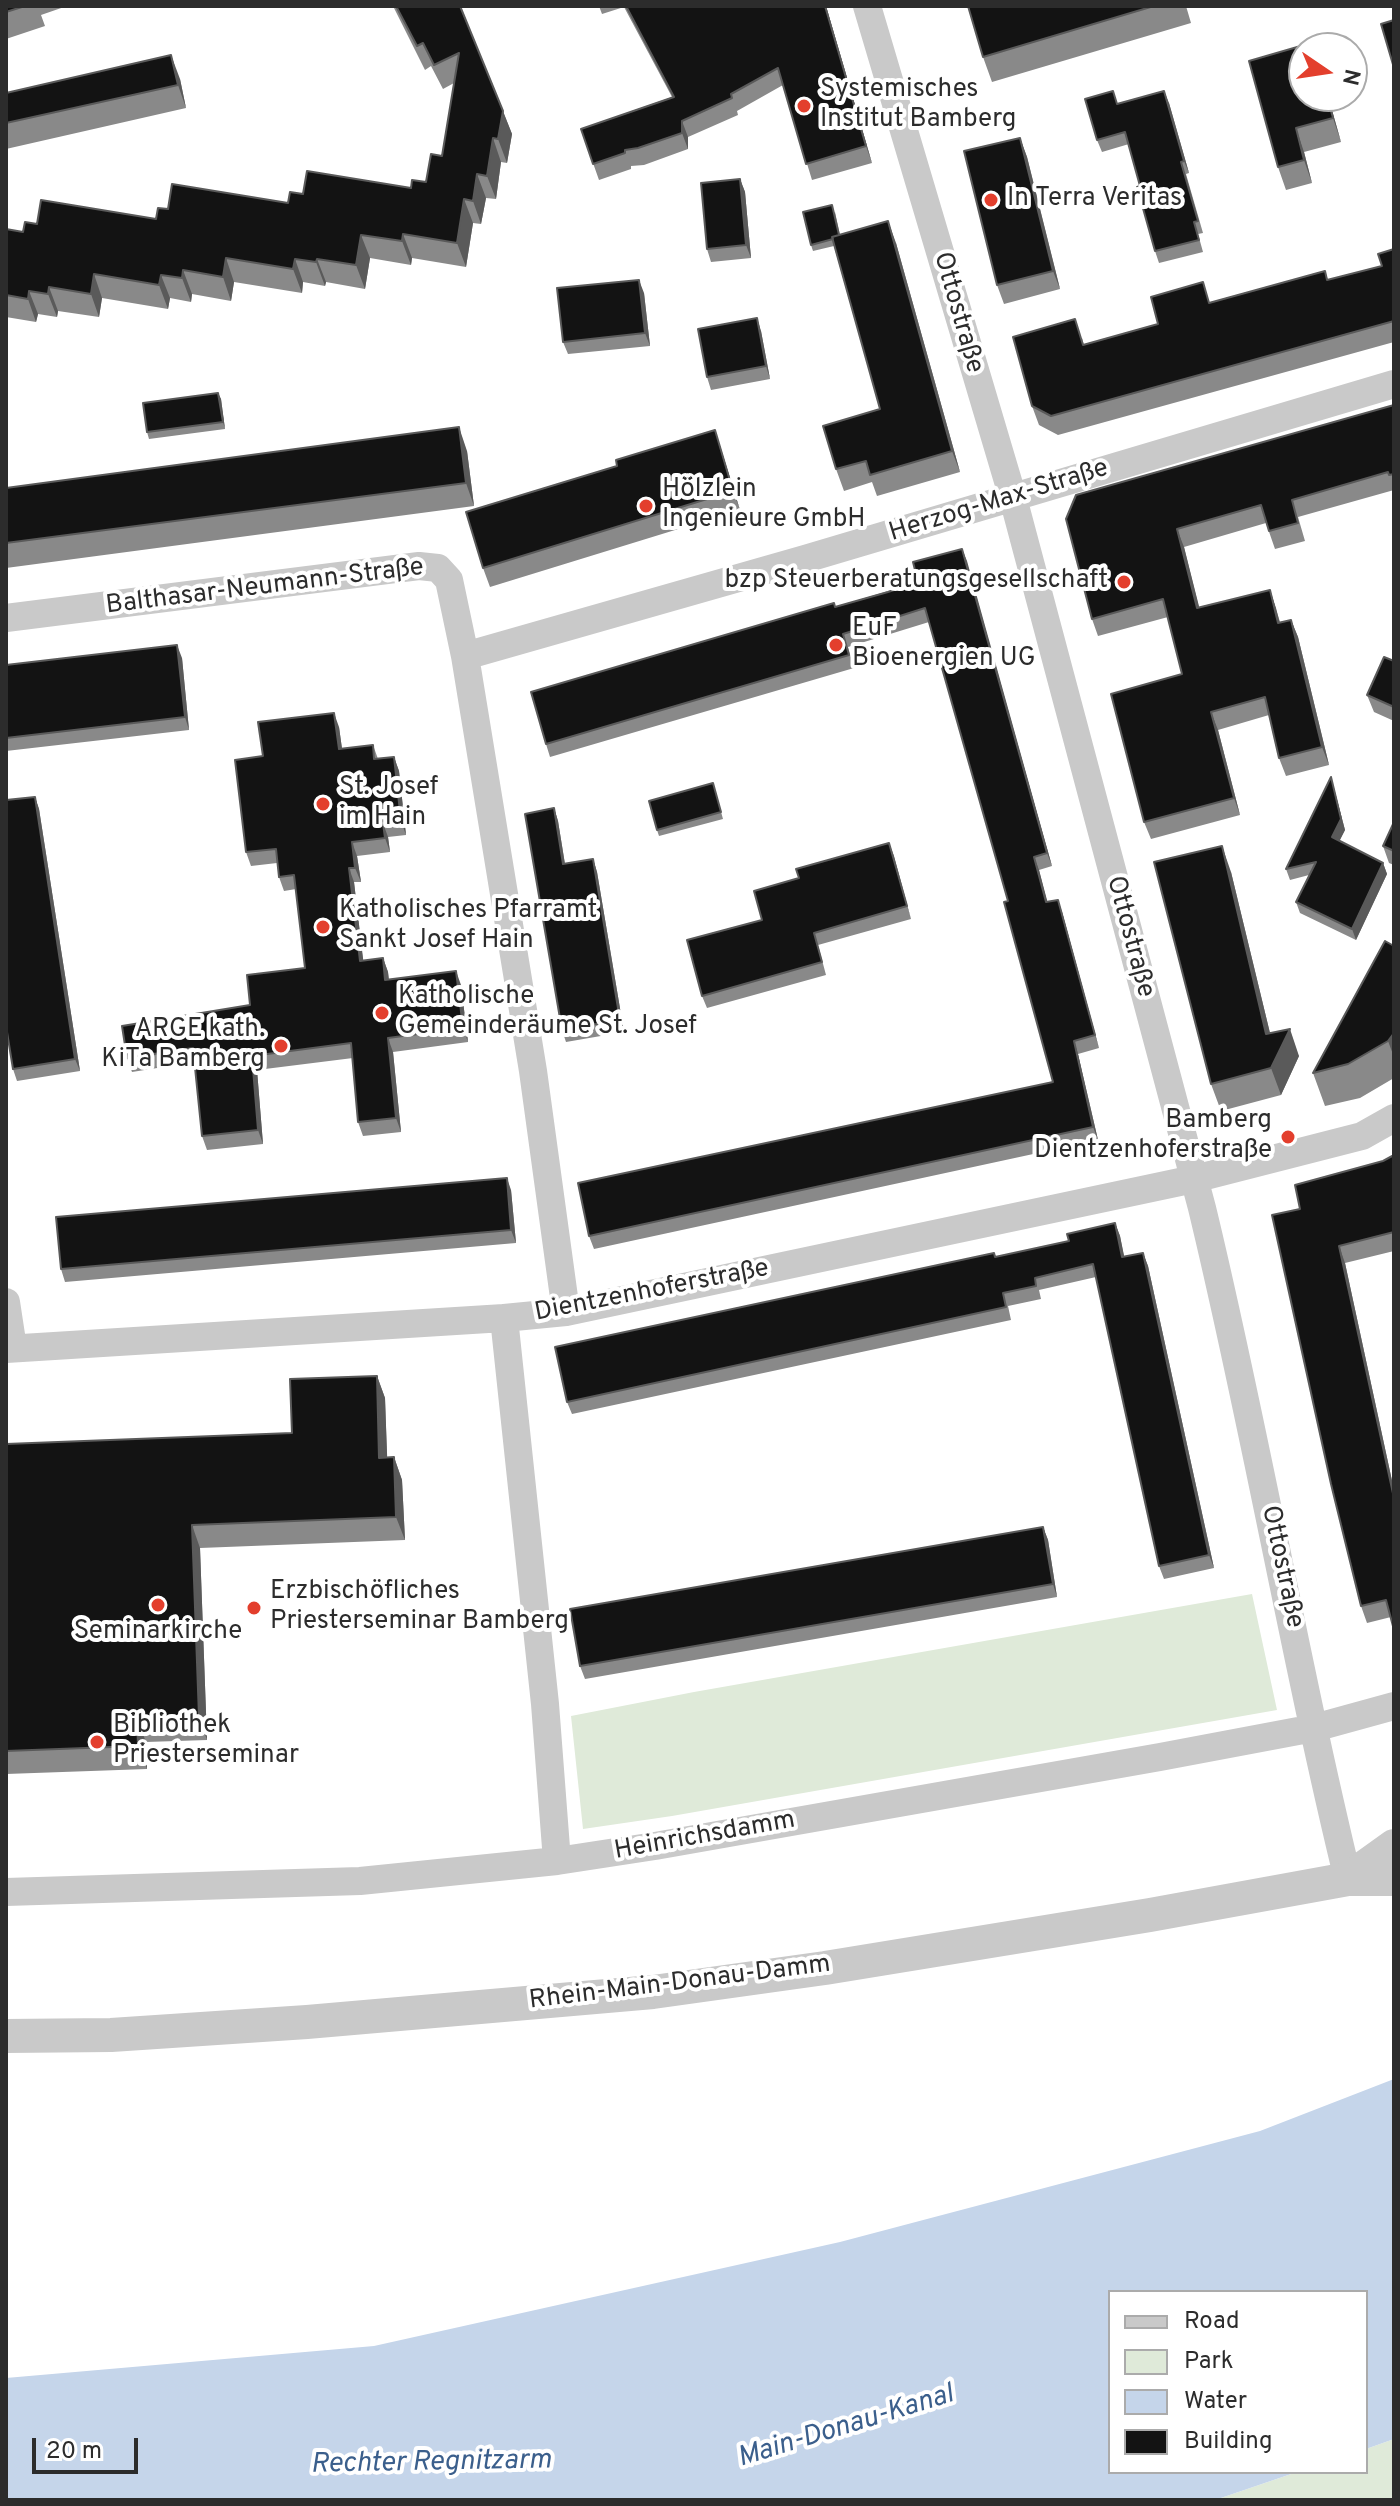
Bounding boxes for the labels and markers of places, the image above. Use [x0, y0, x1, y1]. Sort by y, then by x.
place label: Systemisches Institut Bamberg [820, 75, 1016, 136]
marker: Systemisches Institut Bamberg [795, 97, 813, 115]
place label: In Terra Veritas [1007, 184, 1182, 216]
marker: In Terra Veritas [982, 191, 1000, 209]
place label: Hölzlein Ingenieure GmbH [662, 475, 865, 536]
marker: Hölzlein Ingenieure GmbH [637, 497, 655, 515]
place label: bzp Steuerberatungsgesellschaft [725, 566, 1108, 598]
marker: bzp Steuerberatungsgesellschaft [1115, 573, 1133, 591]
place label: EuF Bioenergien UG [852, 614, 1036, 676]
marker: EuF Bioenergien UG [827, 636, 845, 654]
place label: St. Josef im Hain [339, 773, 438, 834]
marker: St. Josef im Hain [314, 795, 332, 813]
place label: Katholisches Pfarramt Sankt Josef Hain [339, 896, 597, 958]
marker: Katholisches Pfarramt Sankt Josef Hain [314, 918, 332, 936]
place label: Katholische Gemeinderäume St. Josef [398, 982, 697, 1044]
marker: Katholische Gemeinderäume St. Josef [373, 1004, 391, 1022]
place label: ARGE kath. KiTa Bamberg [101, 1015, 265, 1076]
marker: ARGE kath. KiTa Bamberg [272, 1037, 290, 1055]
place label: Bamberg Dientzenhoferstraße [1034, 1106, 1272, 1168]
marker: Bamberg Dientzenhoferstraße [1279, 1128, 1297, 1146]
place label: Erzbischöfliches Priesterseminar Bamberg [270, 1577, 569, 1638]
marker: Seminarkirche [149, 1596, 167, 1614]
marker: Erzbischöfliches Priesterseminar Bamberg [245, 1599, 263, 1617]
place label: Seminarkirche [74, 1617, 242, 1649]
place label: Bibliothek Priesterseminar [113, 1711, 299, 1772]
marker: Bibliothek Priesterseminar [88, 1733, 106, 1751]

